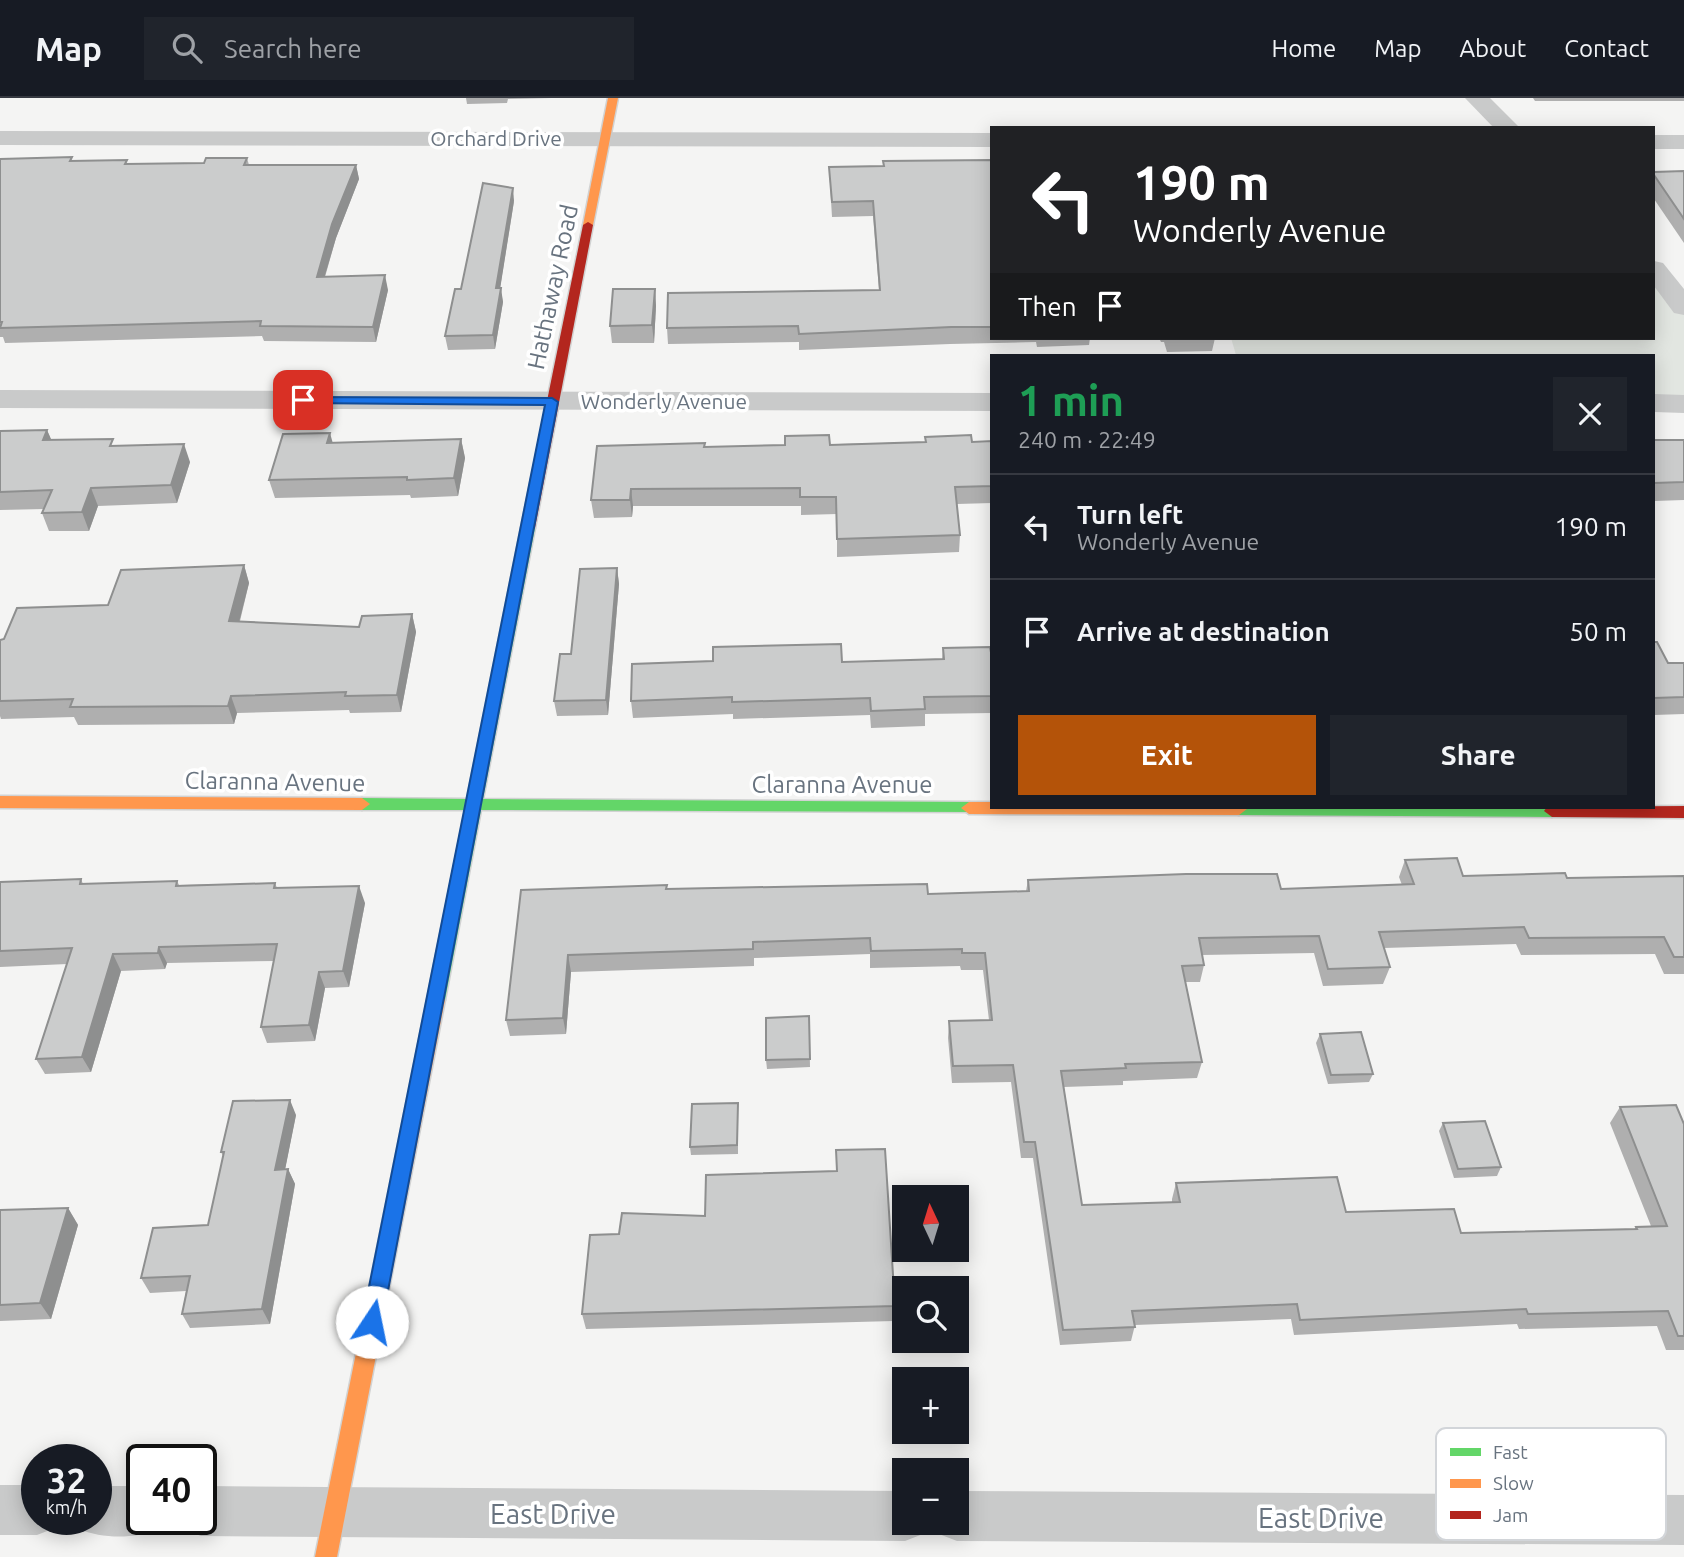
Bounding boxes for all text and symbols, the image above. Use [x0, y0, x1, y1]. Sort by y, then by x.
search box [144, 17, 634, 80]
icon: search [168, 29, 206, 67]
text: Map [35, 30, 102, 67]
text: Search here [224, 34, 362, 63]
text: Home [1271, 35, 1336, 62]
text: Map [1374, 35, 1421, 62]
text: About [1459, 35, 1526, 62]
text: Contact [1564, 35, 1649, 62]
street label: Orchard Drive [430, 126, 562, 150]
icon: left [1018, 154, 1109, 245]
text: 190 m [1133, 154, 1270, 209]
street label: Hathaway Road [522, 202, 583, 372]
text: Wonderly Avenue [1133, 212, 1387, 248]
icon: arrive [1091, 287, 1129, 325]
text: Then [1018, 292, 1077, 321]
pin [273, 370, 333, 430]
text: 1 min [1018, 377, 1124, 424]
button: close [1553, 377, 1627, 451]
icon: arrive [284, 381, 322, 419]
street label: Wonderly Avenue [581, 389, 747, 413]
text: 240 m · 22:49 [1018, 427, 1156, 452]
text: Turn left [1077, 500, 1183, 529]
icon: left [1018, 508, 1056, 546]
text: 190 m [1555, 512, 1627, 541]
text: Wonderly Avenue [1077, 529, 1259, 554]
icon: arrive [1018, 613, 1056, 651]
text: Arrive at destination [1077, 617, 1330, 646]
text: 50 m [1569, 617, 1627, 646]
button: Exit [1018, 715, 1316, 795]
button: Share [1330, 715, 1627, 795]
street label: Claranna Avenue [184, 766, 366, 797]
street label: Claranna Avenue [752, 771, 932, 798]
north arrow [892, 1185, 970, 1262]
map controls [892, 1185, 969, 1535]
button: search [892, 1276, 969, 1353]
position arrow [335, 1285, 409, 1359]
button: + [892, 1367, 969, 1444]
legend [1436, 1428, 1666, 1540]
text: Fast [1493, 1441, 1528, 1463]
speed limit sign: 40 [126, 1444, 217, 1535]
button: − [892, 1458, 969, 1535]
text: 32 [47, 1460, 86, 1500]
text: Slow [1493, 1472, 1534, 1494]
text: km/h [46, 1497, 87, 1517]
street label: East Drive [490, 1498, 616, 1529]
street label: East Drive [1258, 1502, 1384, 1533]
text: Jam [1493, 1504, 1529, 1526]

